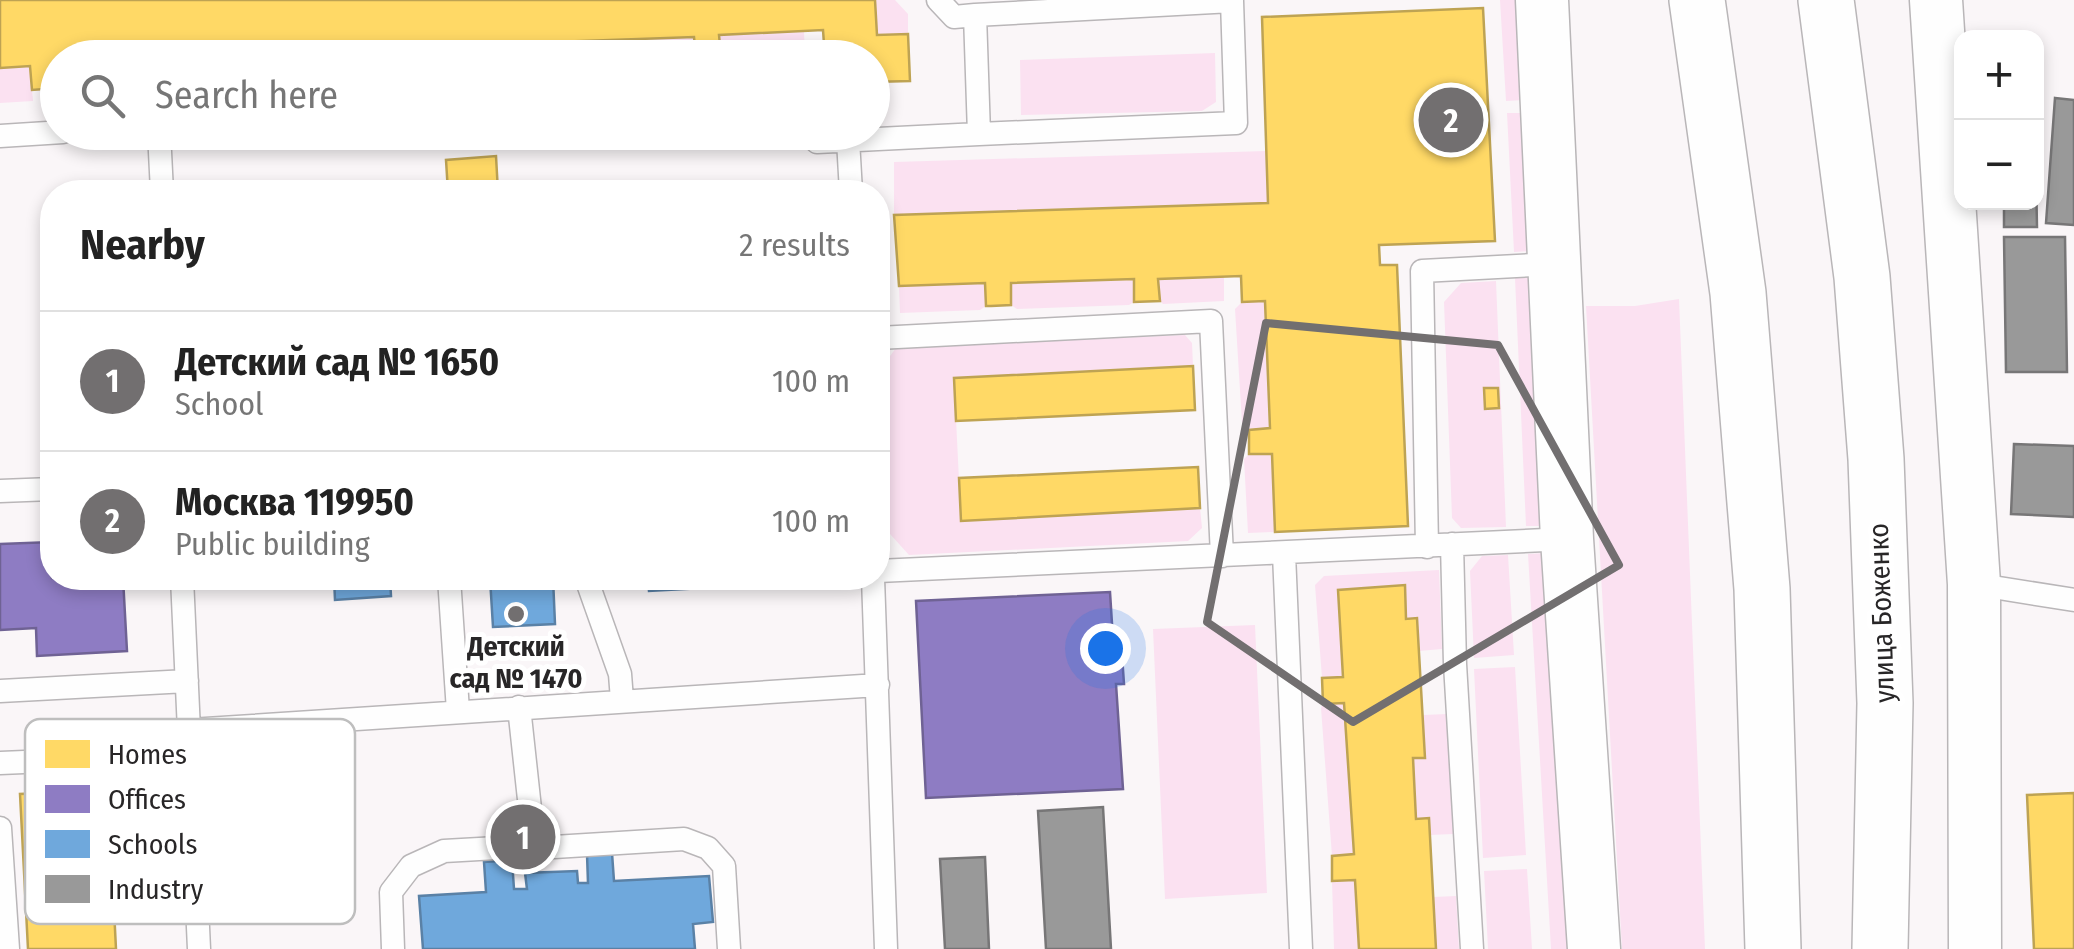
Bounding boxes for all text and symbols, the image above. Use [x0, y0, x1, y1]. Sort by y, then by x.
map controls [1954, 30, 2044, 210]
button: + [1954, 30, 2044, 120]
search box [40, 40, 890, 150]
icon: search [75, 68, 130, 123]
text: Search here [155, 72, 338, 118]
pin: 2 [1418, 82, 1484, 158]
button: − [1954, 120, 2044, 210]
text: Nearby [80, 220, 205, 270]
text: 2 results [739, 226, 850, 264]
text: Детский сад № 1650 [175, 339, 499, 385]
text: 1 [106, 362, 119, 400]
text: 100 m [772, 362, 850, 400]
text: School [175, 385, 264, 423]
text: Москва 119950 [175, 479, 414, 525]
text: 2 [105, 502, 120, 540]
text: 100 m [772, 502, 850, 540]
street label: улица Боженко [1862, 522, 1901, 703]
text: Public building [175, 525, 370, 563]
marker: Детский сад № 1470 [505, 603, 527, 625]
your location [1080, 623, 1131, 674]
place label: Детский сад № 1470 [450, 630, 582, 695]
legend [25, 719, 355, 924]
text: Homes [108, 738, 187, 771]
text: Offices [108, 783, 186, 816]
pin: 1 [490, 800, 556, 874]
text: Schools [108, 828, 197, 861]
text: Industry [108, 873, 204, 906]

